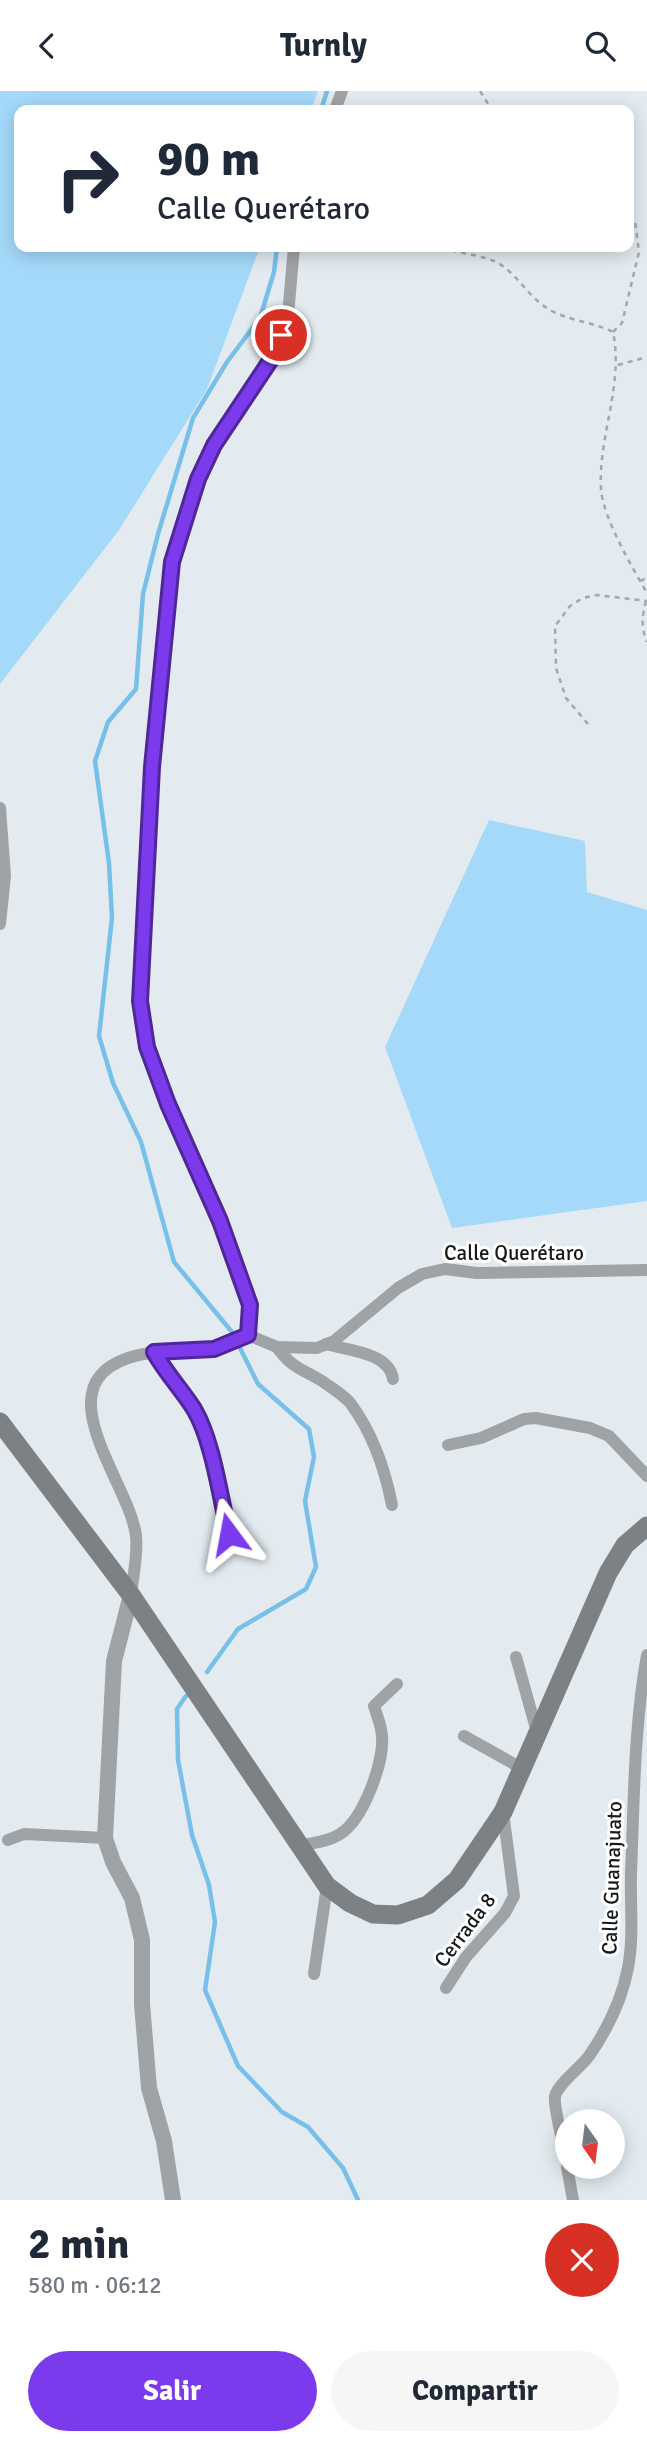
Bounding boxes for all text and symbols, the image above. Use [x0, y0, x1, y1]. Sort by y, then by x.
text: Turnly [280, 26, 367, 65]
icon: back [28, 27, 66, 65]
icon: search [581, 27, 619, 65]
text: 90 m [157, 129, 260, 189]
icon: right [42, 133, 133, 224]
text: Calle Querétaro [157, 189, 370, 228]
pin [251, 305, 311, 365]
icon: arrive [262, 316, 300, 354]
street label: Calle Querétaro [444, 1240, 584, 1266]
position arrow [192, 1497, 266, 1571]
street label: Calle Guanajuato [596, 1801, 628, 1955]
street label: Cerrada 8 [429, 1888, 501, 1972]
north arrow [555, 2109, 625, 2179]
map controls [555, 2109, 625, 2179]
text: 2 min [28, 2219, 129, 2270]
button: close [545, 2223, 619, 2297]
text: 580 m · 06:12 [28, 2271, 162, 2300]
button: Salir [28, 2351, 317, 2431]
button: Compartir [331, 2351, 619, 2431]

